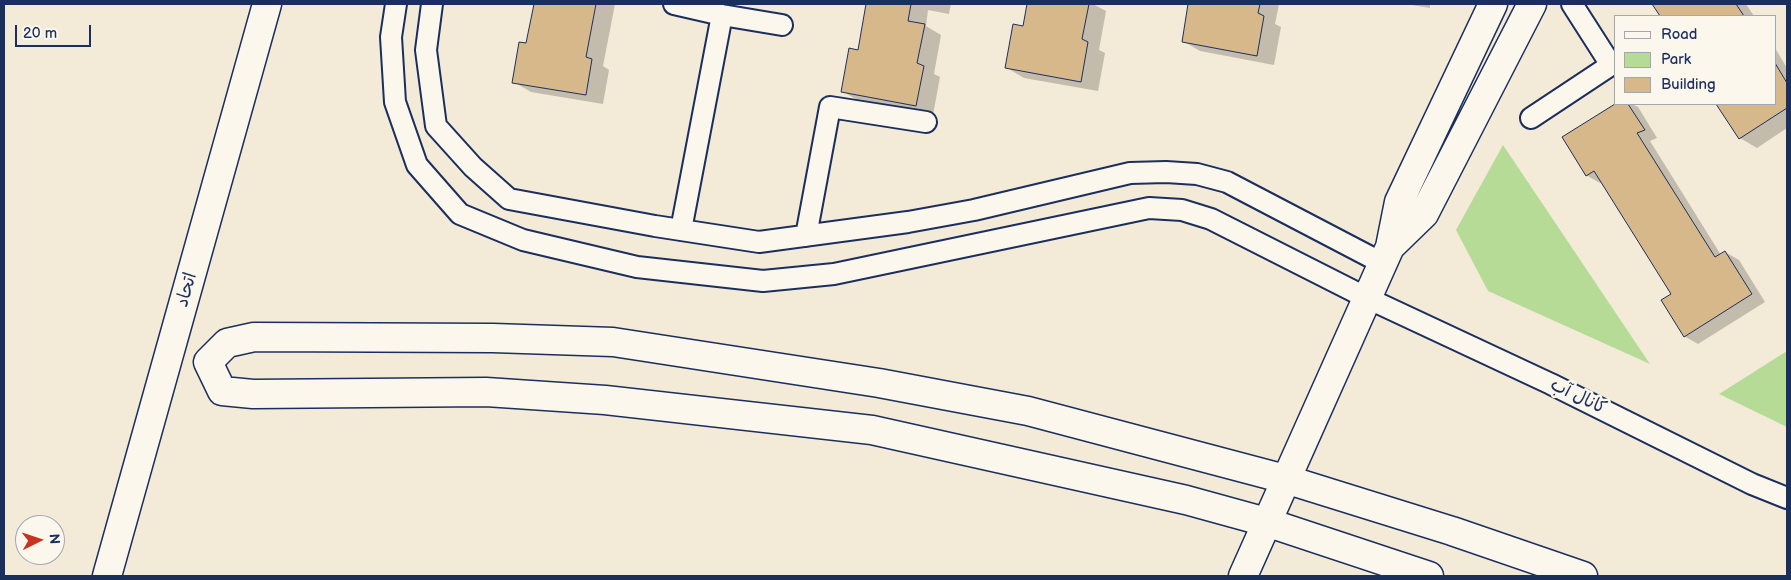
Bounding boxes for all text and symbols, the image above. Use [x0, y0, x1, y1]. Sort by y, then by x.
scale bar [18, 15, 94, 47]
legend [1614, 15, 1776, 105]
text: 20 m [23, 24, 57, 43]
text: Road [1661, 25, 1697, 44]
text: Park [1661, 50, 1691, 69]
text: Building [1661, 75, 1716, 94]
street label: اتحاد [172, 270, 202, 310]
street label: کانال آب [1546, 374, 1610, 420]
north arrow [15, 515, 65, 565]
text: N [46, 533, 63, 545]

